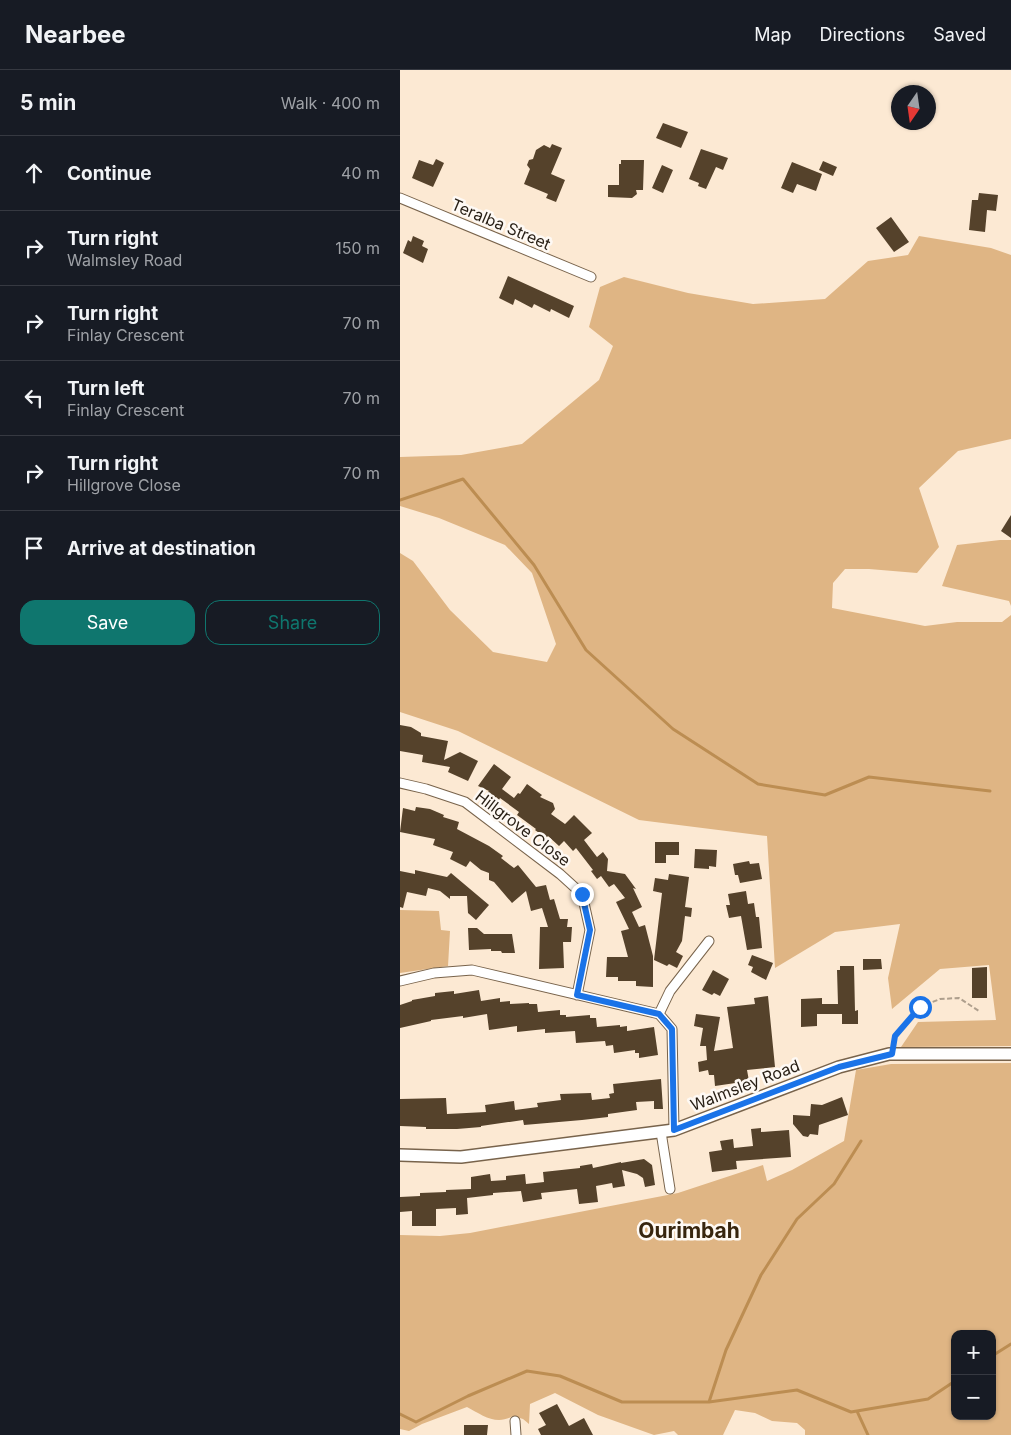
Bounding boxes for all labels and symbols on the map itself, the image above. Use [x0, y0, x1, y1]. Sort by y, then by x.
north arrow [891, 85, 936, 130]
street label: Teralba Street [448, 194, 554, 254]
street label: Hillgrove Close [472, 786, 574, 870]
route end [571, 883, 594, 906]
route start [909, 996, 932, 1019]
street label: Walmsley Road [688, 1055, 802, 1115]
district label: Ourimbah [638, 1218, 740, 1243]

